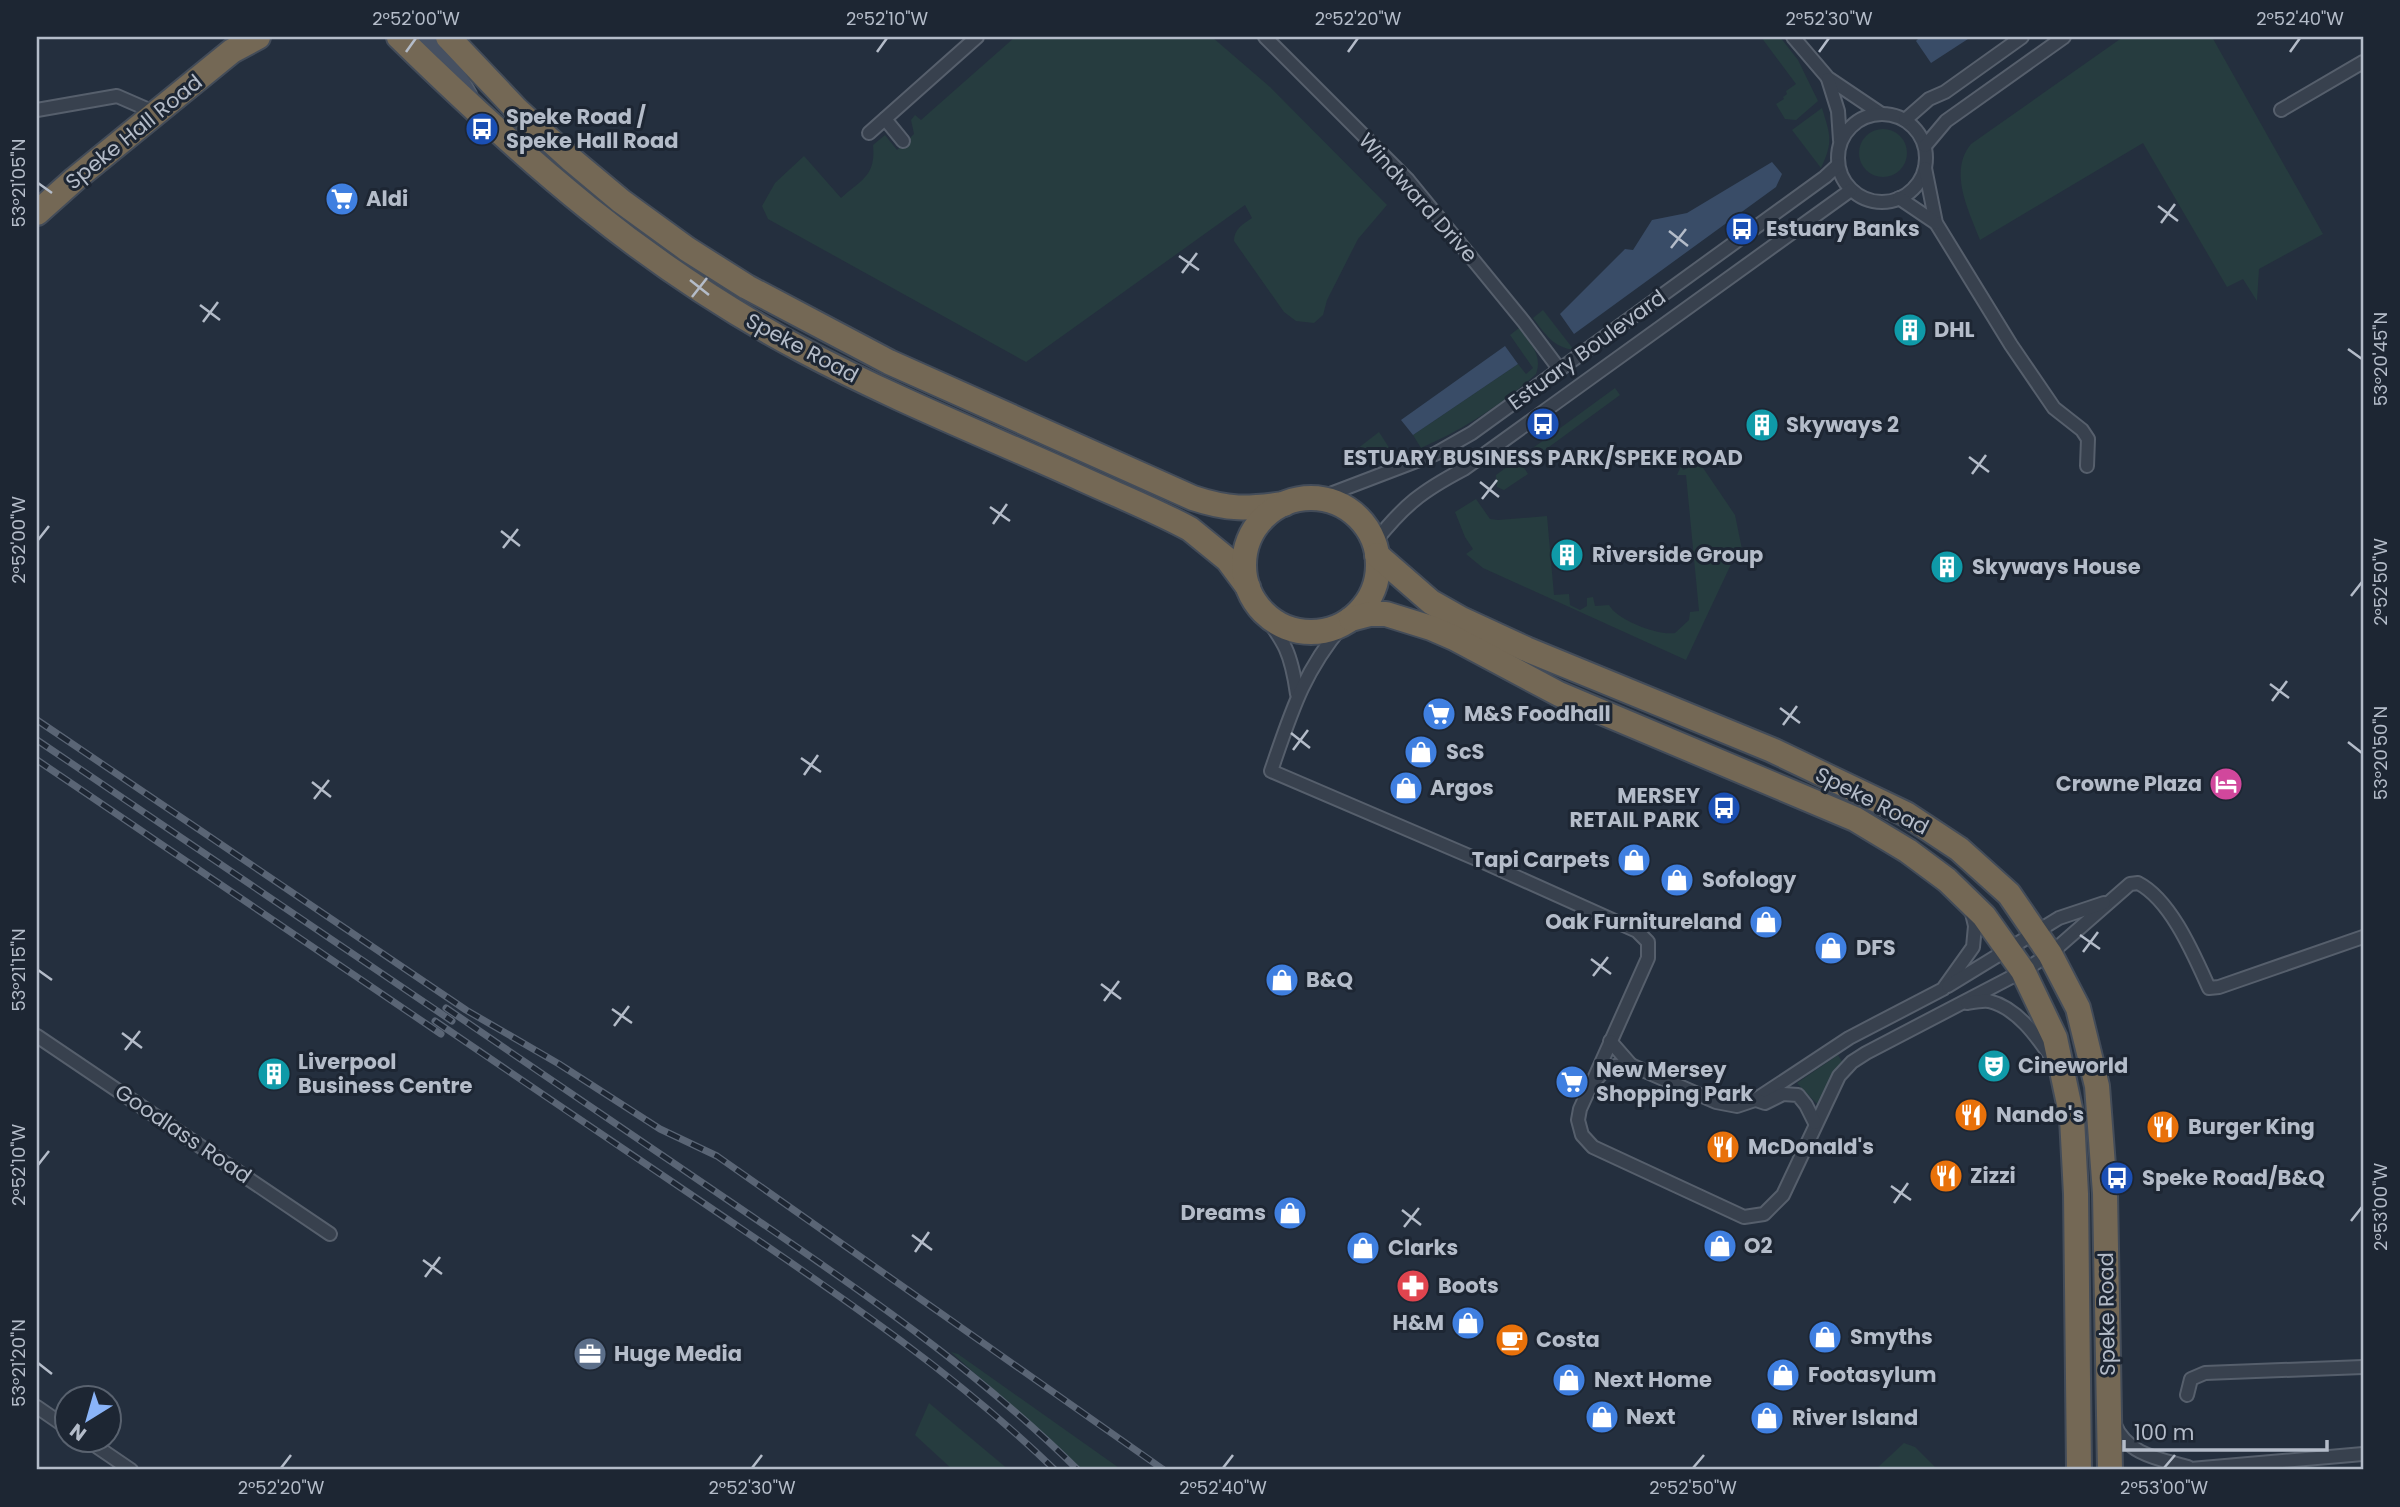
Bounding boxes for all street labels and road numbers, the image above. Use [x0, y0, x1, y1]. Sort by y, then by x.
street label: Speke Hall Road [59, 67, 208, 196]
street label: Windward Drive [1352, 127, 1484, 269]
street label: Estuary Boulevard [1502, 283, 1671, 417]
street label: Speke Road [741, 306, 864, 389]
street label: Speke Road [1811, 760, 1934, 842]
street label: Goodlass Road [109, 1077, 257, 1190]
street label: Speke Road [2091, 1252, 2122, 1376]

